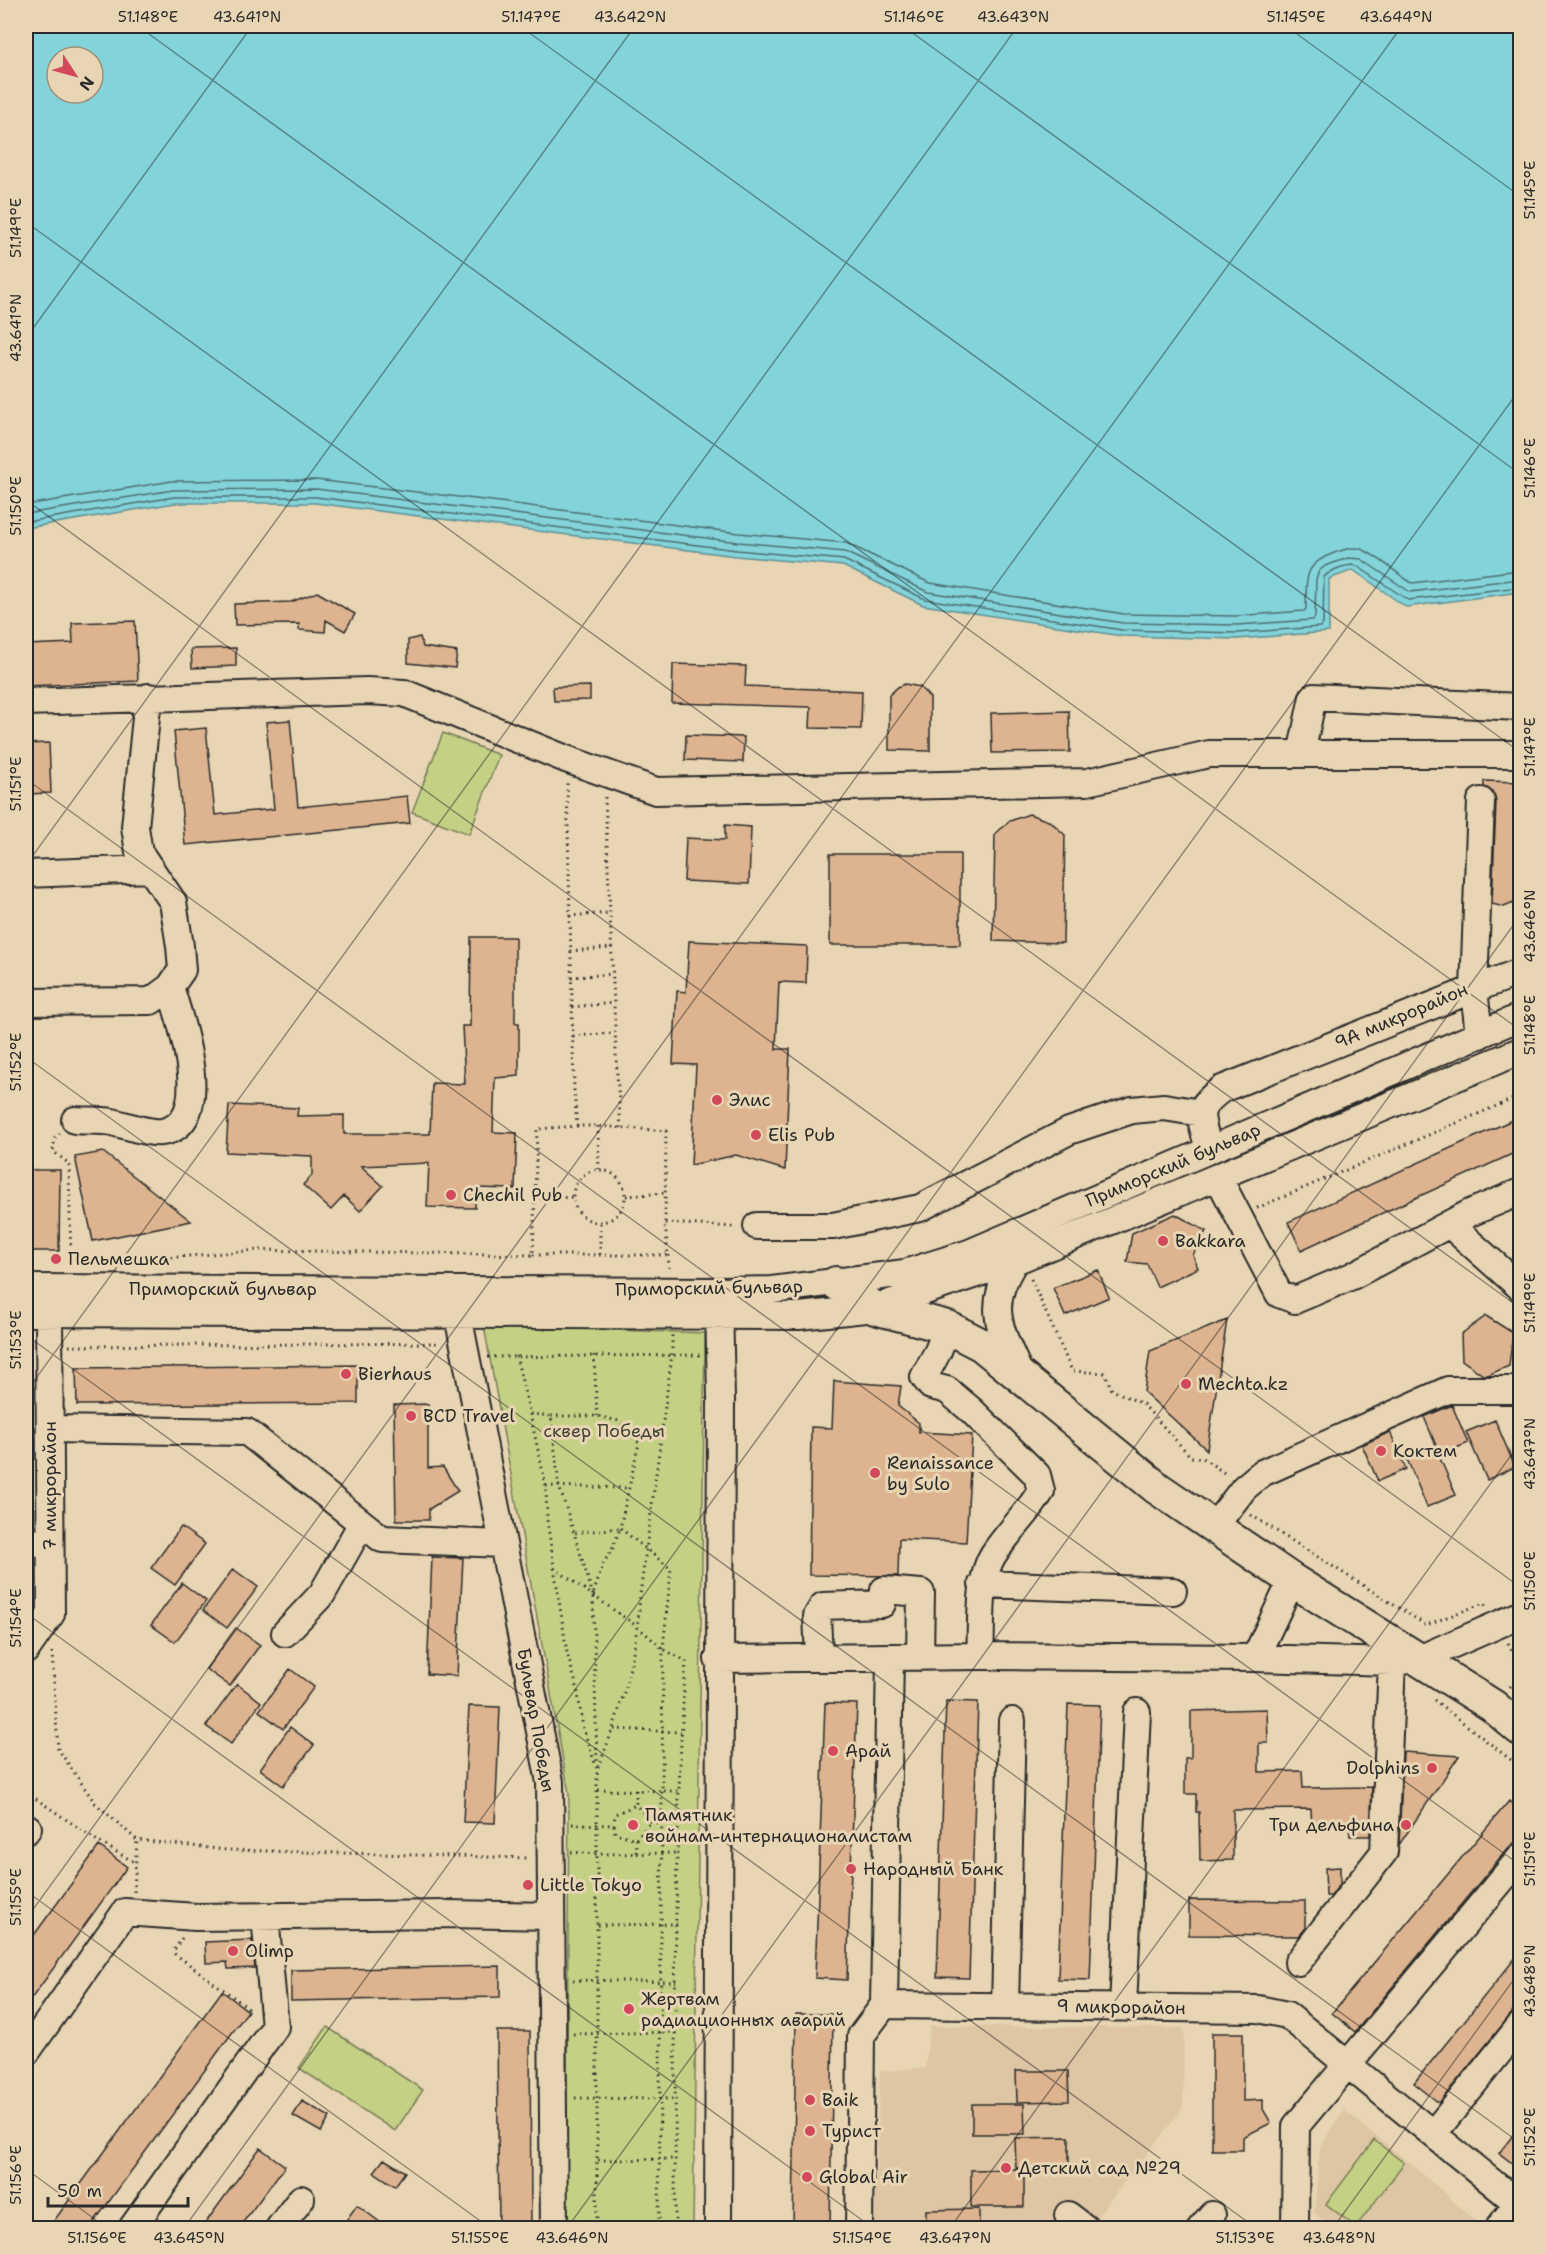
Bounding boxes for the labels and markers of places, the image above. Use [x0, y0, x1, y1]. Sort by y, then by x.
place label: Элис [729, 1088, 771, 1112]
marker: Элис [710, 1093, 724, 1107]
place label: Elis Pub [768, 1123, 835, 1147]
marker: Elis Pub [749, 1128, 763, 1142]
place label: Chechil Pub [463, 1183, 562, 1207]
marker: Chechil Pub [444, 1188, 458, 1202]
place label: Bakkara [1175, 1229, 1246, 1253]
marker: Bakkara [1156, 1234, 1170, 1248]
place label: Пельмешка [68, 1247, 170, 1271]
marker: Пельмешка [49, 1252, 63, 1266]
place label: Bierhaus [358, 1362, 432, 1386]
marker: Bierhaus [339, 1367, 353, 1381]
place label: Mechta.kz [1198, 1372, 1288, 1396]
marker: Mechta.kz [1179, 1377, 1193, 1391]
place label: BCD Travel [423, 1404, 516, 1428]
marker: BCD Travel [404, 1409, 418, 1423]
place label: Коктем [1393, 1439, 1457, 1463]
marker: Коктем [1374, 1444, 1388, 1458]
place label: Renaissance by Sulo [887, 1451, 994, 1496]
marker: Renaissance by Sulo [868, 1466, 882, 1480]
place label: Арай [845, 1739, 891, 1763]
marker: Арай [826, 1744, 840, 1758]
place label: Dolphins [1346, 1756, 1420, 1780]
marker: Dolphins [1425, 1761, 1439, 1775]
place label: Памятник войнам-интернационалистам [645, 1803, 912, 1848]
place label: Три дельфина [1269, 1813, 1394, 1837]
marker: Памятник войнам-интернационалистам [626, 1818, 640, 1832]
marker: Три дельфина [1399, 1818, 1413, 1832]
place label: Народный Банк [863, 1857, 1004, 1881]
marker: Народный Банк [844, 1862, 858, 1876]
place label: Little Tokyo [540, 1873, 642, 1897]
marker: Little Tokyo [521, 1878, 535, 1892]
place label: Olimp [245, 1939, 294, 1963]
marker: Olimp [226, 1944, 240, 1958]
place label: Жертвам радиационных аварий [641, 1987, 846, 2032]
marker: Жертвам радиационных аварий [622, 2002, 636, 2016]
place label: Baik [822, 2088, 859, 2112]
marker: Baik [803, 2093, 817, 2107]
place label: Турист [822, 2119, 882, 2143]
marker: Турист [803, 2124, 817, 2138]
place label: Детский сад №29 [1018, 2156, 1181, 2180]
marker: Детский сад №29 [999, 2161, 1013, 2175]
place label: Global Air [819, 2165, 908, 2189]
marker: Global Air [800, 2170, 814, 2184]

